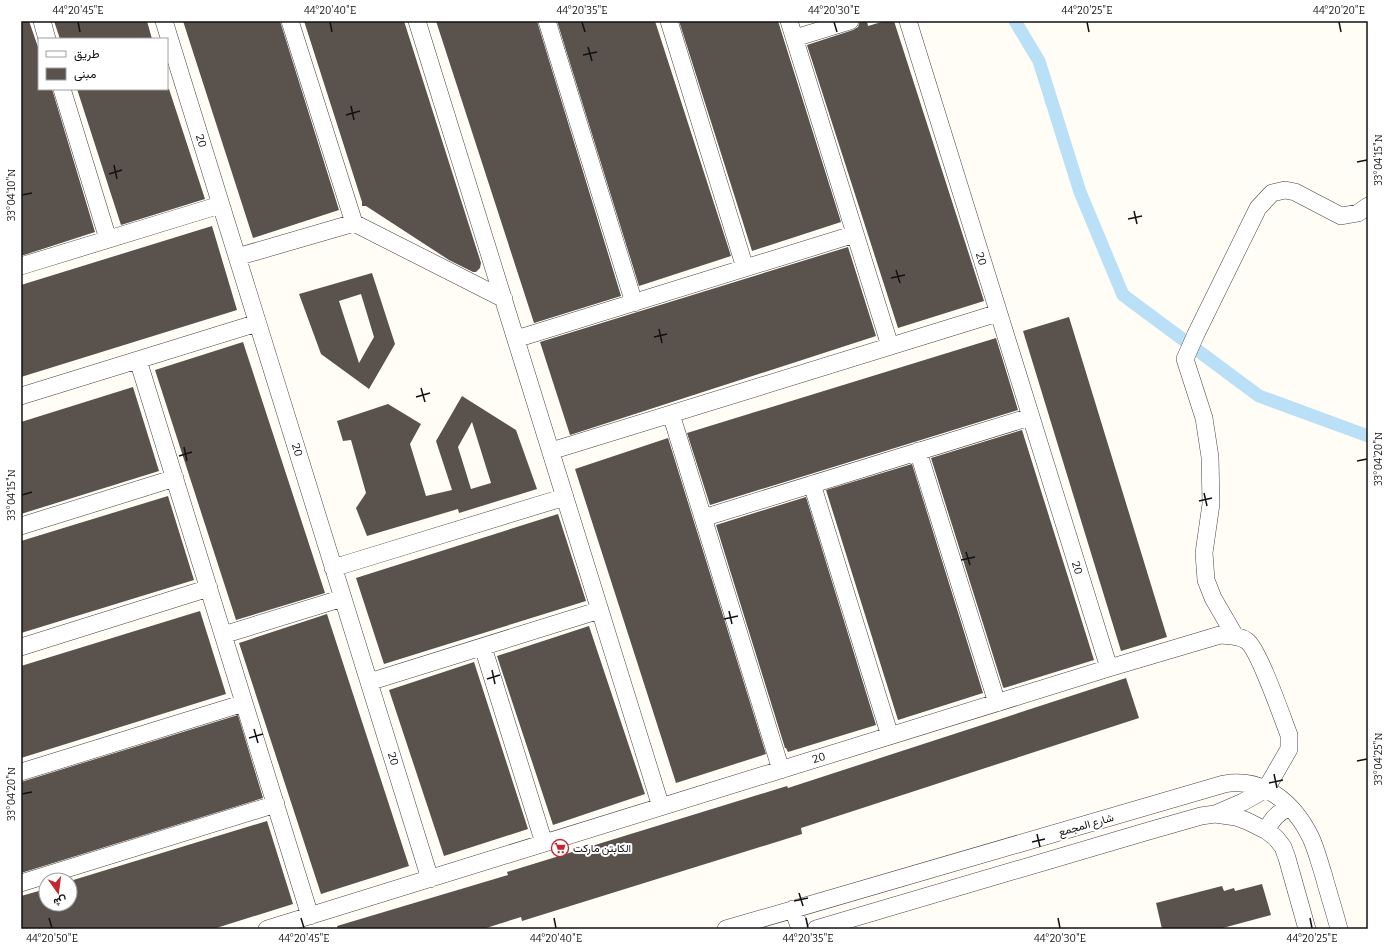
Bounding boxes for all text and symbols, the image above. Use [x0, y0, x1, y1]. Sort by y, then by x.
text: 44°20'45"E [52, 5, 104, 17]
text: 44°20'40"E [304, 5, 356, 17]
text: 44°20'35"E [556, 5, 608, 17]
text: 44°20'30"E [808, 5, 860, 17]
text: 44°20'25"E [1062, 5, 1112, 17]
text: 44°20'20"E [1313, 5, 1365, 17]
legend [38, 38, 168, 90]
text: طريق [74, 47, 100, 62]
text: مبنى [74, 67, 96, 82]
street label: 20 [193, 133, 209, 149]
text: 33°04'15"N [1373, 134, 1385, 186]
text: 33°04'10"N [6, 169, 18, 221]
street label: 20 [973, 251, 989, 267]
text: 33°04'20"N [1373, 432, 1385, 486]
street label: 20 [289, 442, 305, 458]
text: 33°04'15"N [6, 469, 18, 521]
street label: 20 [1069, 560, 1085, 576]
text: 33°04'25"N [1373, 733, 1385, 785]
street label: 20 [811, 750, 827, 766]
street label: 20 [385, 751, 401, 767]
text: 33°04'20"N [6, 767, 18, 821]
street label: شارع المجمع [1057, 811, 1116, 840]
supermarket icon: الكابتن ماركت [550, 838, 570, 858]
place label: الكابتن ماركت [573, 842, 631, 855]
north arrow [38, 872, 78, 912]
text: ش [52, 893, 68, 909]
text: 44°20'50"E [26, 933, 78, 945]
text: 44°20'45"E [278, 933, 330, 945]
text: 44°20'40"E [530, 933, 582, 945]
text: 44°20'35"E [782, 933, 834, 945]
text: 44°20'30"E [1034, 933, 1086, 945]
text: 44°20'25"E [1287, 933, 1337, 945]

